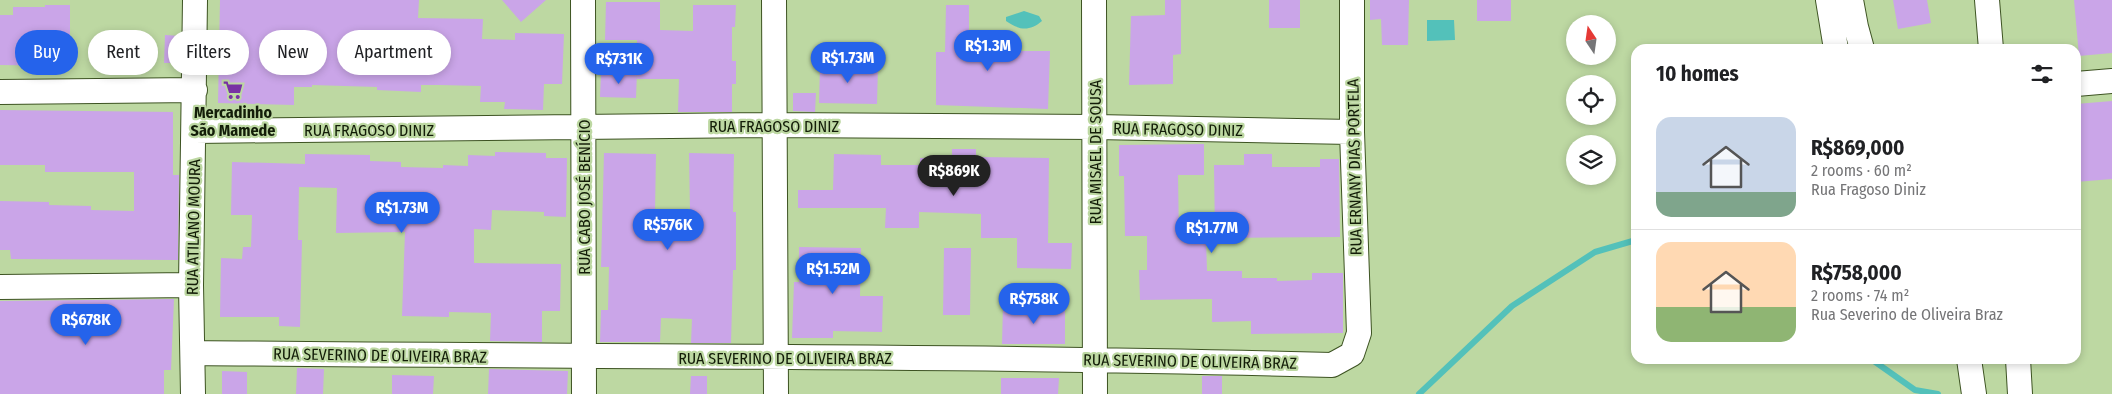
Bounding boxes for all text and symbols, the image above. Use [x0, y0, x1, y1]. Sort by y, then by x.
north arrow [1566, 15, 1616, 65]
map controls [1566, 15, 1616, 185]
chip: Buy [15, 30, 78, 75]
chip: Rent [88, 30, 158, 75]
chip: Filters [168, 30, 249, 75]
chip: New [259, 30, 327, 75]
chip: Apartment [337, 30, 451, 75]
pin: R$1.3M [947, 30, 1029, 72]
text: R$1.3M [965, 36, 1011, 55]
pin: R$731K [578, 42, 660, 85]
pin: R$1.73M [802, 42, 894, 84]
text: R$1.73M [822, 48, 874, 67]
text: R$731K [596, 49, 642, 68]
icon: filters [2028, 60, 2056, 88]
text: 10 homes [1656, 61, 1739, 87]
button: locate [1566, 75, 1616, 125]
street label: RUA ERNANY DIAS PORTELA [1343, 78, 1366, 255]
supermarket icon: Mercadinho São Mamede [222, 79, 244, 101]
street label: RUA MISAEL DE SOUSA [1086, 79, 1105, 224]
place label: Mercadinho São Mamede [191, 103, 275, 140]
street label: RUA FRAGOSO DINIZ [709, 117, 839, 136]
street label: RUA CABO JOSÉ BENÍCIO [575, 119, 594, 275]
street label: RUA FRAGOSO DINIZ [1113, 119, 1243, 140]
street label: RUA FRAGOSO DINIZ [304, 121, 434, 140]
button: layers [1566, 135, 1616, 185]
text: R$869,000 [1811, 135, 1905, 161]
icon: home [1696, 137, 1756, 197]
pin: R$869K [913, 154, 995, 197]
street label: RUA ATILANO MOURA [183, 158, 204, 295]
text: R$869K [929, 161, 980, 180]
text: 2 rooms · 60 m² [1811, 161, 1912, 180]
text: Rua Fragoso Diniz [1811, 180, 1926, 199]
pin: R$1.73M [356, 192, 448, 234]
text: R$1.73M [376, 198, 428, 217]
pin: R$576K [627, 208, 709, 251]
pin: R$1.77M [1166, 212, 1258, 254]
text: R$576K [644, 215, 692, 234]
text: R$1.77M [1186, 218, 1238, 237]
pin: R$1.52M [787, 252, 879, 295]
text: R$1.52M [806, 259, 860, 278]
text: R$758,000 [1811, 260, 1902, 286]
icon: home [1696, 262, 1756, 322]
pin: R$758K [993, 282, 1075, 325]
text: 2 rooms · 74 m² [1811, 286, 1909, 305]
text: R$758K [1010, 289, 1058, 308]
pin: R$678K [45, 304, 127, 346]
text: Rua Severino de Oliveira Braz [1811, 305, 2003, 324]
text: R$678K [61, 310, 111, 329]
street label: RUA SEVERINO DE OLIVEIRA BRAZ [273, 344, 487, 367]
street label: RUA SEVERINO DE OLIVEIRA BRAZ [678, 349, 892, 368]
street label: RUA SEVERINO DE OLIVEIRA BRAZ [1083, 350, 1297, 373]

